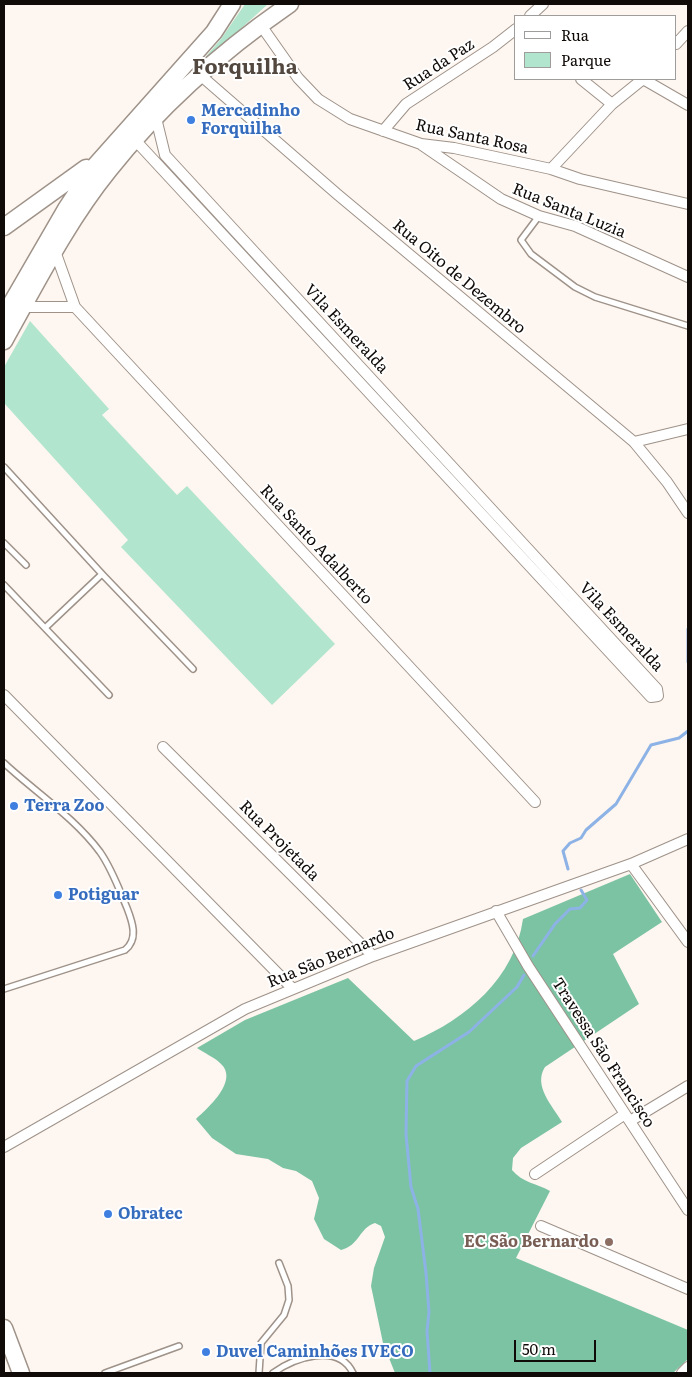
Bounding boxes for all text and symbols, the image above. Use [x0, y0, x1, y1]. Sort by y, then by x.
legend [514, 15, 677, 80]
text: Rua [561, 23, 589, 46]
street label: Rua da Paz [400, 35, 478, 95]
text: Parque [561, 48, 611, 71]
district label: Forquilha [192, 55, 298, 81]
place label: Mercadinho Forquilha [201, 101, 300, 139]
marker: Mercadinho Forquilha [185, 114, 197, 126]
street label: Rua Santa Rosa [414, 116, 530, 158]
street label: Rua Santa Luzia [509, 179, 629, 243]
street label: Rua Oito de Dezembro [389, 216, 529, 338]
street label: Vila Esmeralda [300, 280, 392, 378]
street label: Rua Santo Adalberto [256, 481, 376, 609]
street label: Vila Esmeralda [575, 578, 667, 676]
place label: Terra Zoo [24, 796, 105, 816]
street label: Rua Projetada [235, 797, 323, 885]
marker: Terra Zoo [8, 800, 20, 812]
place label: Potiguar [68, 885, 139, 905]
marker: Potiguar [52, 889, 64, 901]
street label: Rua São Bernardo [265, 924, 397, 992]
street label: Travessa São Francisco [547, 974, 659, 1132]
place label: Obratec [118, 1204, 183, 1224]
marker: Obratec [102, 1208, 114, 1220]
place label: EC São Bernardo [464, 1232, 599, 1252]
marker: EC São Bernardo [603, 1236, 615, 1248]
scale bar [517, 1330, 600, 1362]
text: 50 m [522, 1337, 556, 1360]
place label: Duvel Caminhões IVECO [216, 1342, 414, 1362]
marker: Duvel Caminhões IVECO [200, 1346, 212, 1358]

